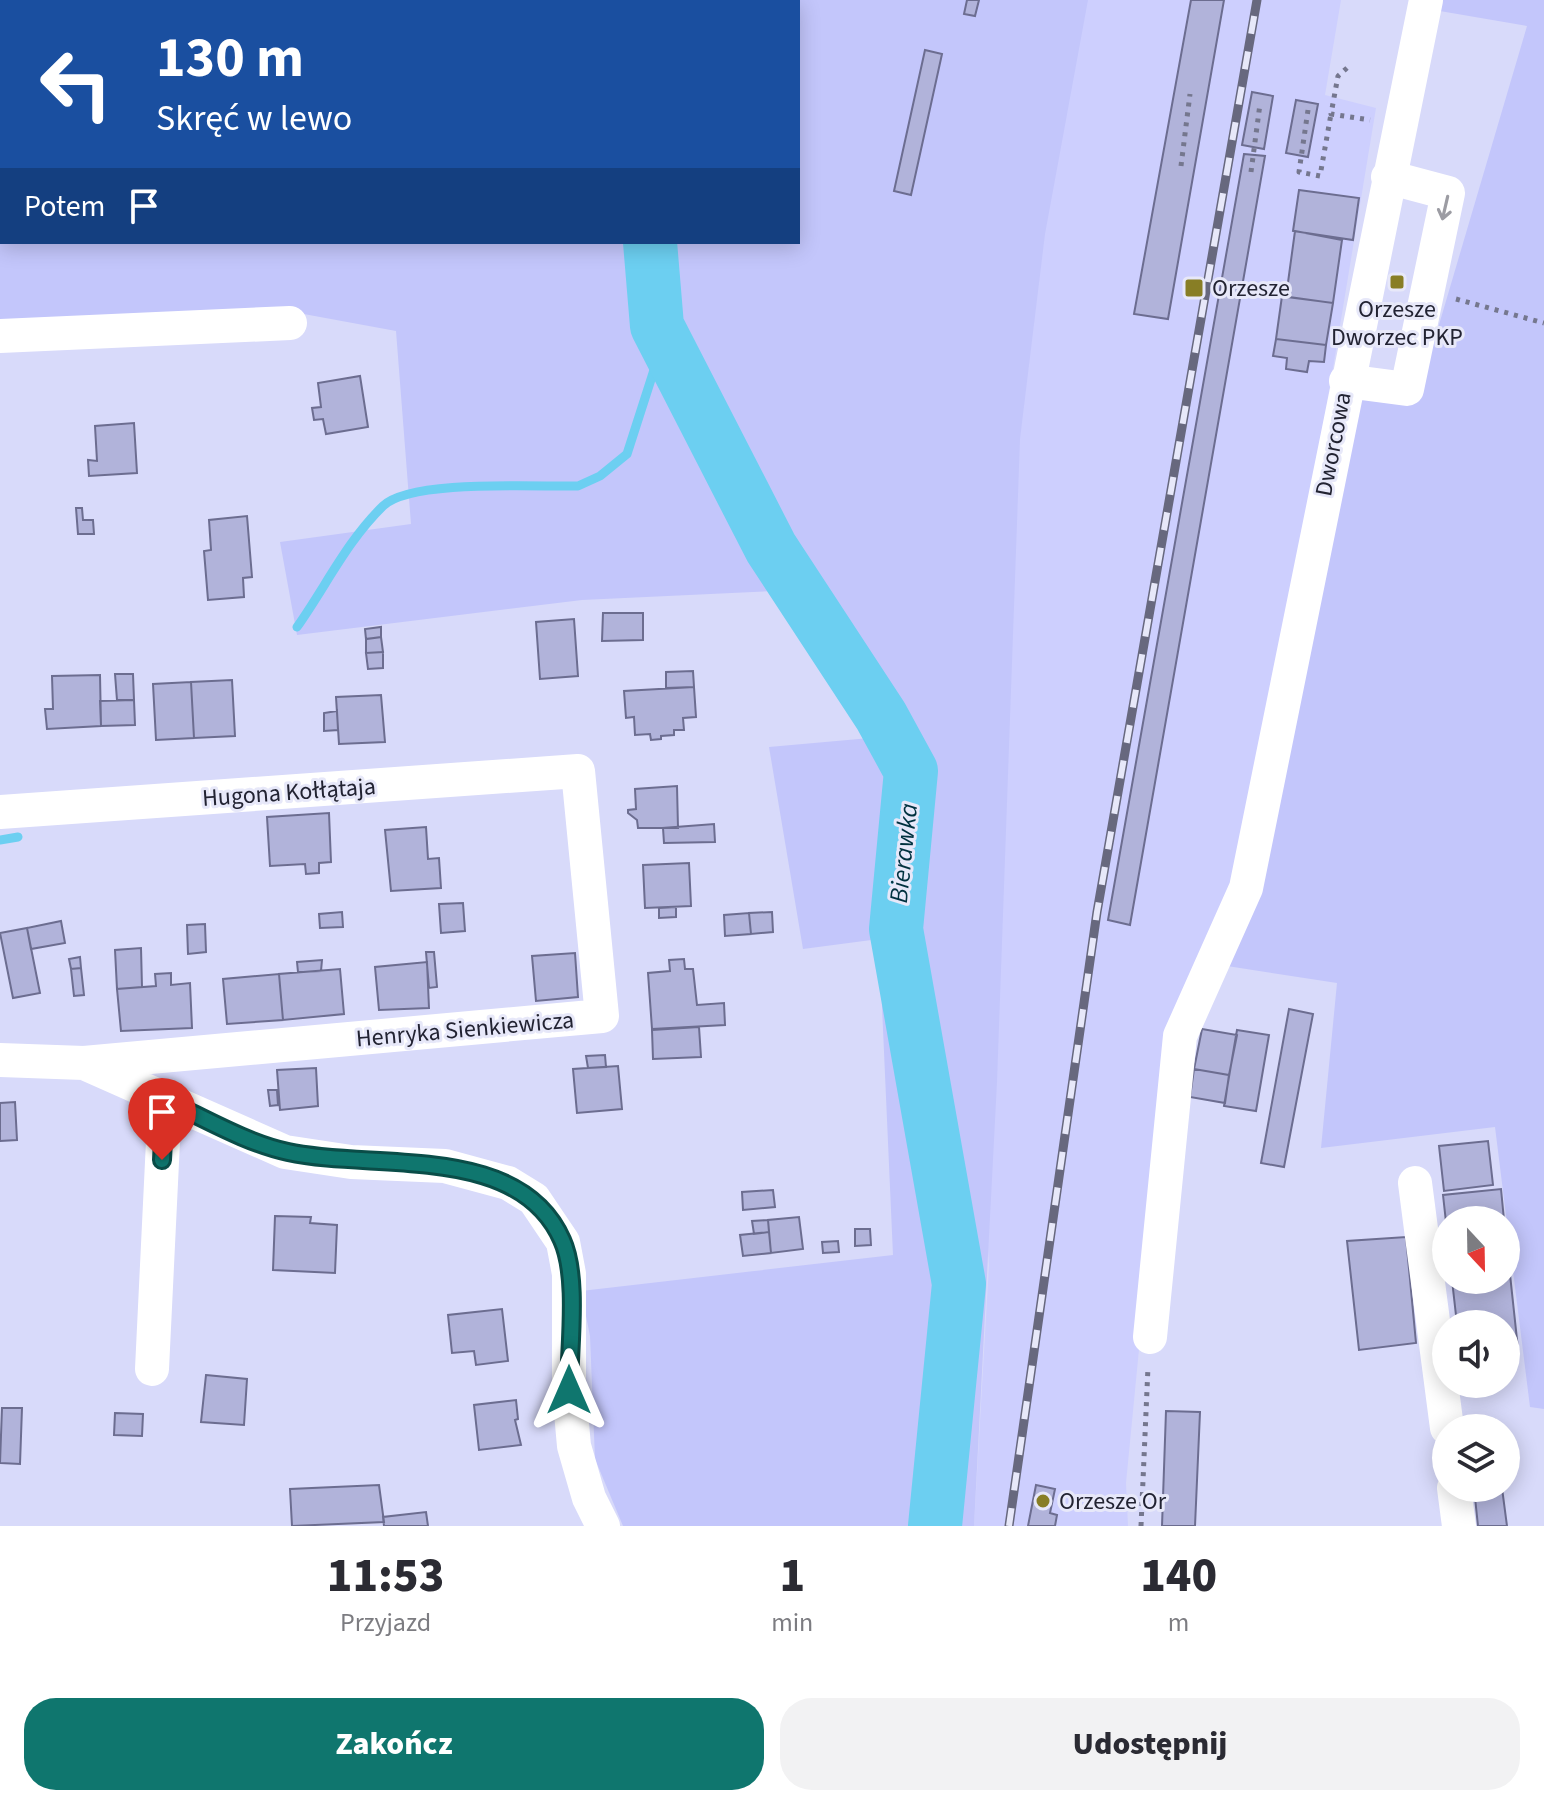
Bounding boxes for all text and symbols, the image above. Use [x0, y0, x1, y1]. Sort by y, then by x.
text: 130 m [156, 19, 304, 98]
icon: left [24, 32, 128, 136]
text: Skręć w lewo [156, 93, 352, 144]
icon: arrive [122, 184, 166, 228]
text: Potem [24, 185, 106, 228]
one-way arrow [1436, 194, 1451, 220]
place label: Orzesze [1212, 271, 1290, 306]
marker: Orzesze Dworzec PKP [1388, 273, 1406, 291]
marker: Orzesze [1183, 277, 1205, 299]
place label: Orzesze Dworzec PKP [1331, 292, 1463, 355]
street label: Dworcowa [1306, 389, 1361, 499]
street label: Hugona Kołłątaja [201, 769, 377, 816]
water label: Bierawka [880, 801, 927, 905]
street label: Henryka Sienkiewicza [355, 1003, 576, 1056]
pin [128, 1078, 196, 1160]
icon: arrive [140, 1090, 184, 1134]
north arrow [1432, 1206, 1520, 1294]
map controls [1432, 1206, 1520, 1502]
button: sound [1432, 1310, 1520, 1398]
position arrow [527, 1348, 611, 1432]
button: layers [1432, 1414, 1520, 1502]
place label: Orzesze Or [1059, 1484, 1167, 1519]
marker: Orzesze Or [1034, 1492, 1052, 1510]
text: 11:53 [327, 1542, 444, 1610]
text: 1 [779, 1542, 805, 1610]
text: 140 [1140, 1542, 1217, 1610]
text: Przyjazd [340, 1604, 431, 1641]
text: min [771, 1604, 813, 1641]
text: m [1168, 1604, 1189, 1641]
button: Zakończ [24, 1698, 764, 1790]
button: Udostępnij [780, 1698, 1520, 1790]

